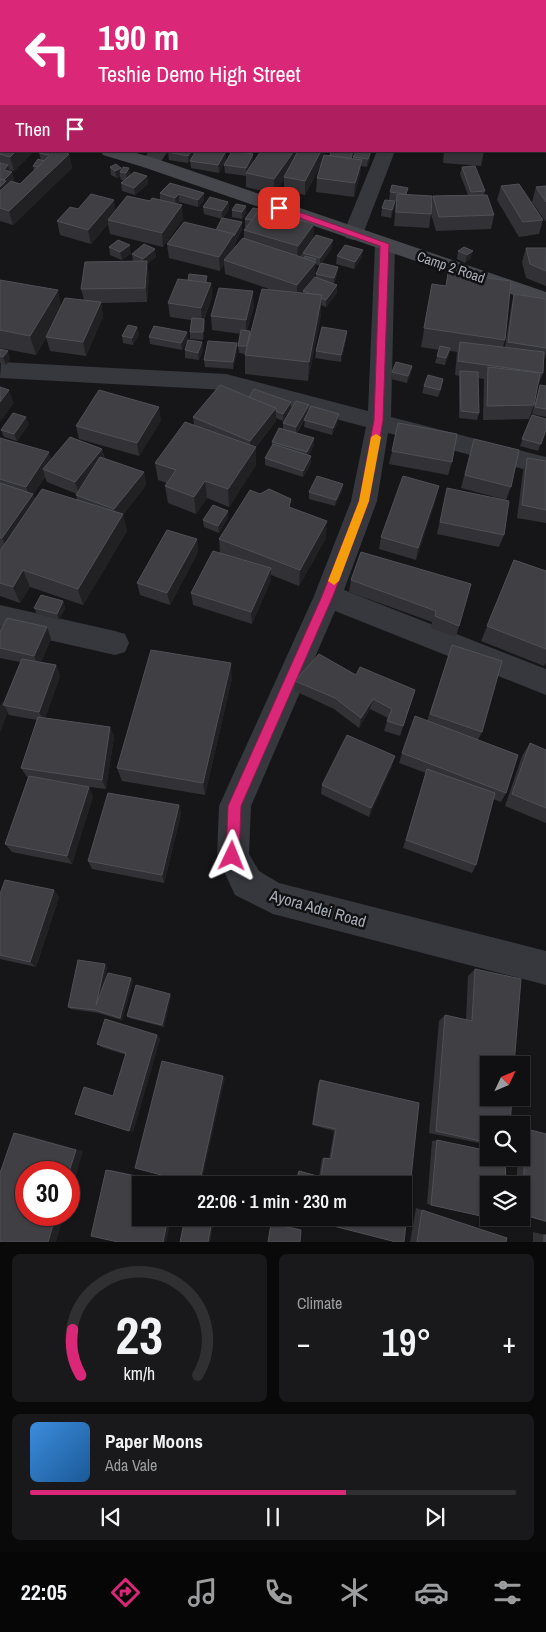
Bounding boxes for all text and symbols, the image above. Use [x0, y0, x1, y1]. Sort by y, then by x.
text: 190 m [98, 14, 179, 61]
icon: left [15, 20, 80, 85]
text: Teshie Demo High Street [98, 59, 301, 89]
icon: arrive [61, 115, 89, 143]
text: Then [15, 116, 51, 142]
pin [258, 187, 300, 229]
icon: arrive [265, 194, 293, 222]
street label: Camp 2 Road [415, 247, 487, 287]
position arrow [205, 829, 257, 881]
street label: Ayora Adei Road [266, 884, 369, 932]
north arrow [480, 1056, 530, 1106]
map controls [480, 1056, 530, 1226]
button: search [480, 1116, 530, 1166]
speed limit sign: 30 [15, 1161, 80, 1226]
button: layers [480, 1176, 530, 1226]
text: 22:06 · 1 min · 230 m [197, 1188, 347, 1214]
text: Climate [297, 1292, 342, 1314]
text: 23 [116, 1300, 163, 1370]
text: 19° [382, 1317, 431, 1368]
text: − [297, 1324, 310, 1362]
text: + [503, 1324, 516, 1362]
text: km/h [124, 1362, 155, 1386]
text: Paper Moons [105, 1428, 203, 1454]
text: Ada Vale [105, 1454, 157, 1476]
icon: previous [97, 1503, 125, 1531]
icon: pause [259, 1503, 287, 1531]
icon: next [421, 1503, 449, 1531]
icon: directions [108, 1575, 143, 1610]
icon: music [185, 1575, 220, 1610]
icon: phone [261, 1575, 296, 1610]
icon: climate [337, 1575, 372, 1610]
icon: car [414, 1575, 449, 1610]
icon: filters [490, 1575, 525, 1610]
text: 22:05 [21, 1577, 67, 1607]

